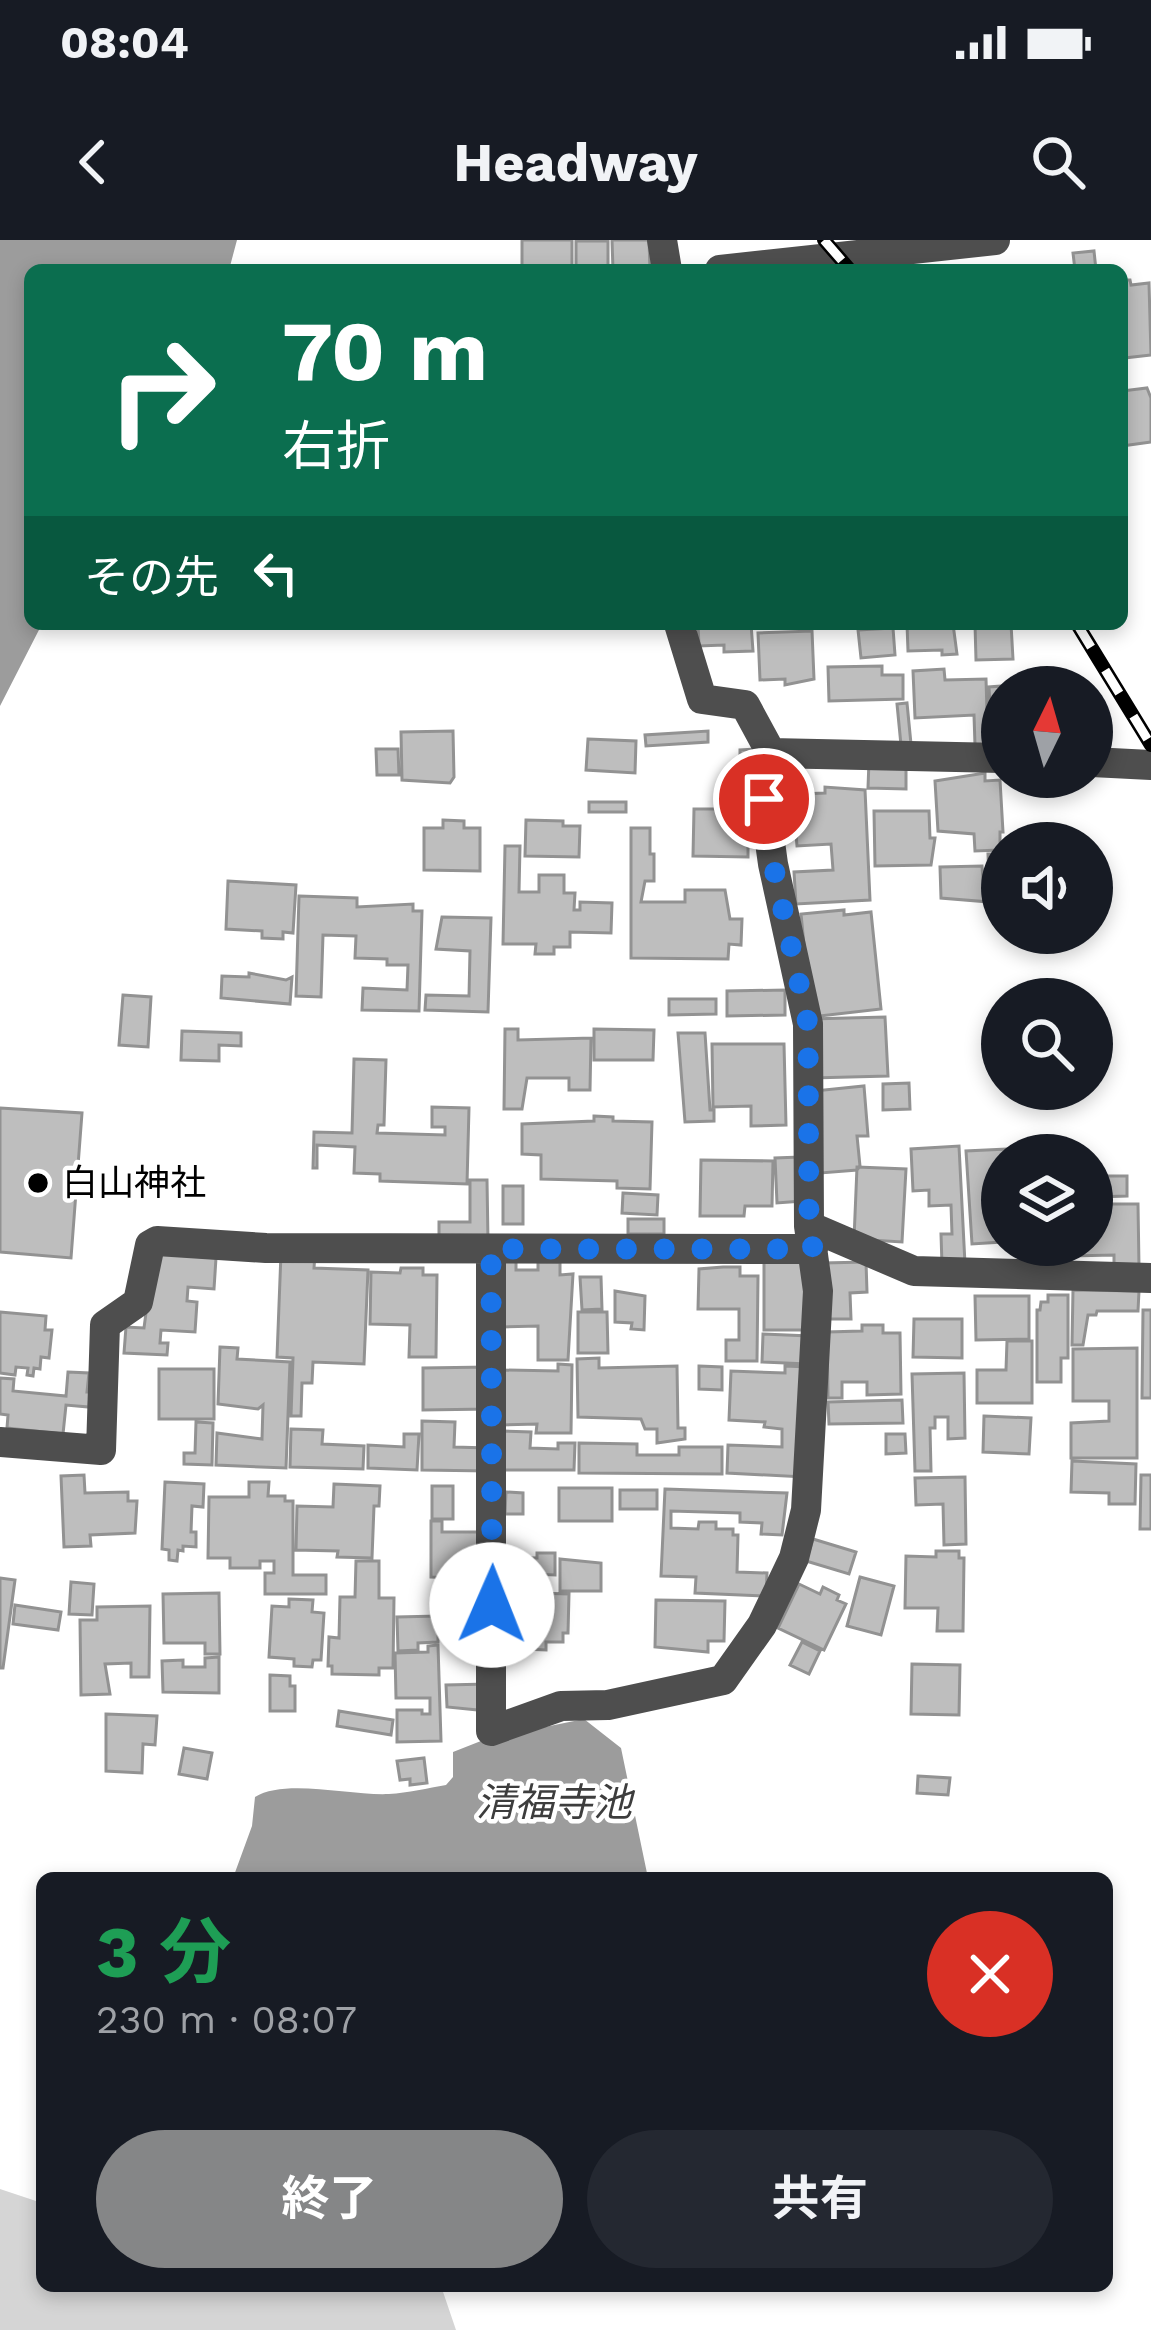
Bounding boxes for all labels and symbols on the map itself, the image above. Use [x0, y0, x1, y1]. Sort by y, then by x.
north arrow [981, 666, 1113, 798]
pin [713, 748, 815, 850]
place label: 白山神社 [62, 1162, 206, 1204]
marker: 白山神社 [25, 1170, 51, 1196]
position arrow [429, 1542, 555, 1668]
water label: 清福寺池 [476, 1780, 636, 1825]

